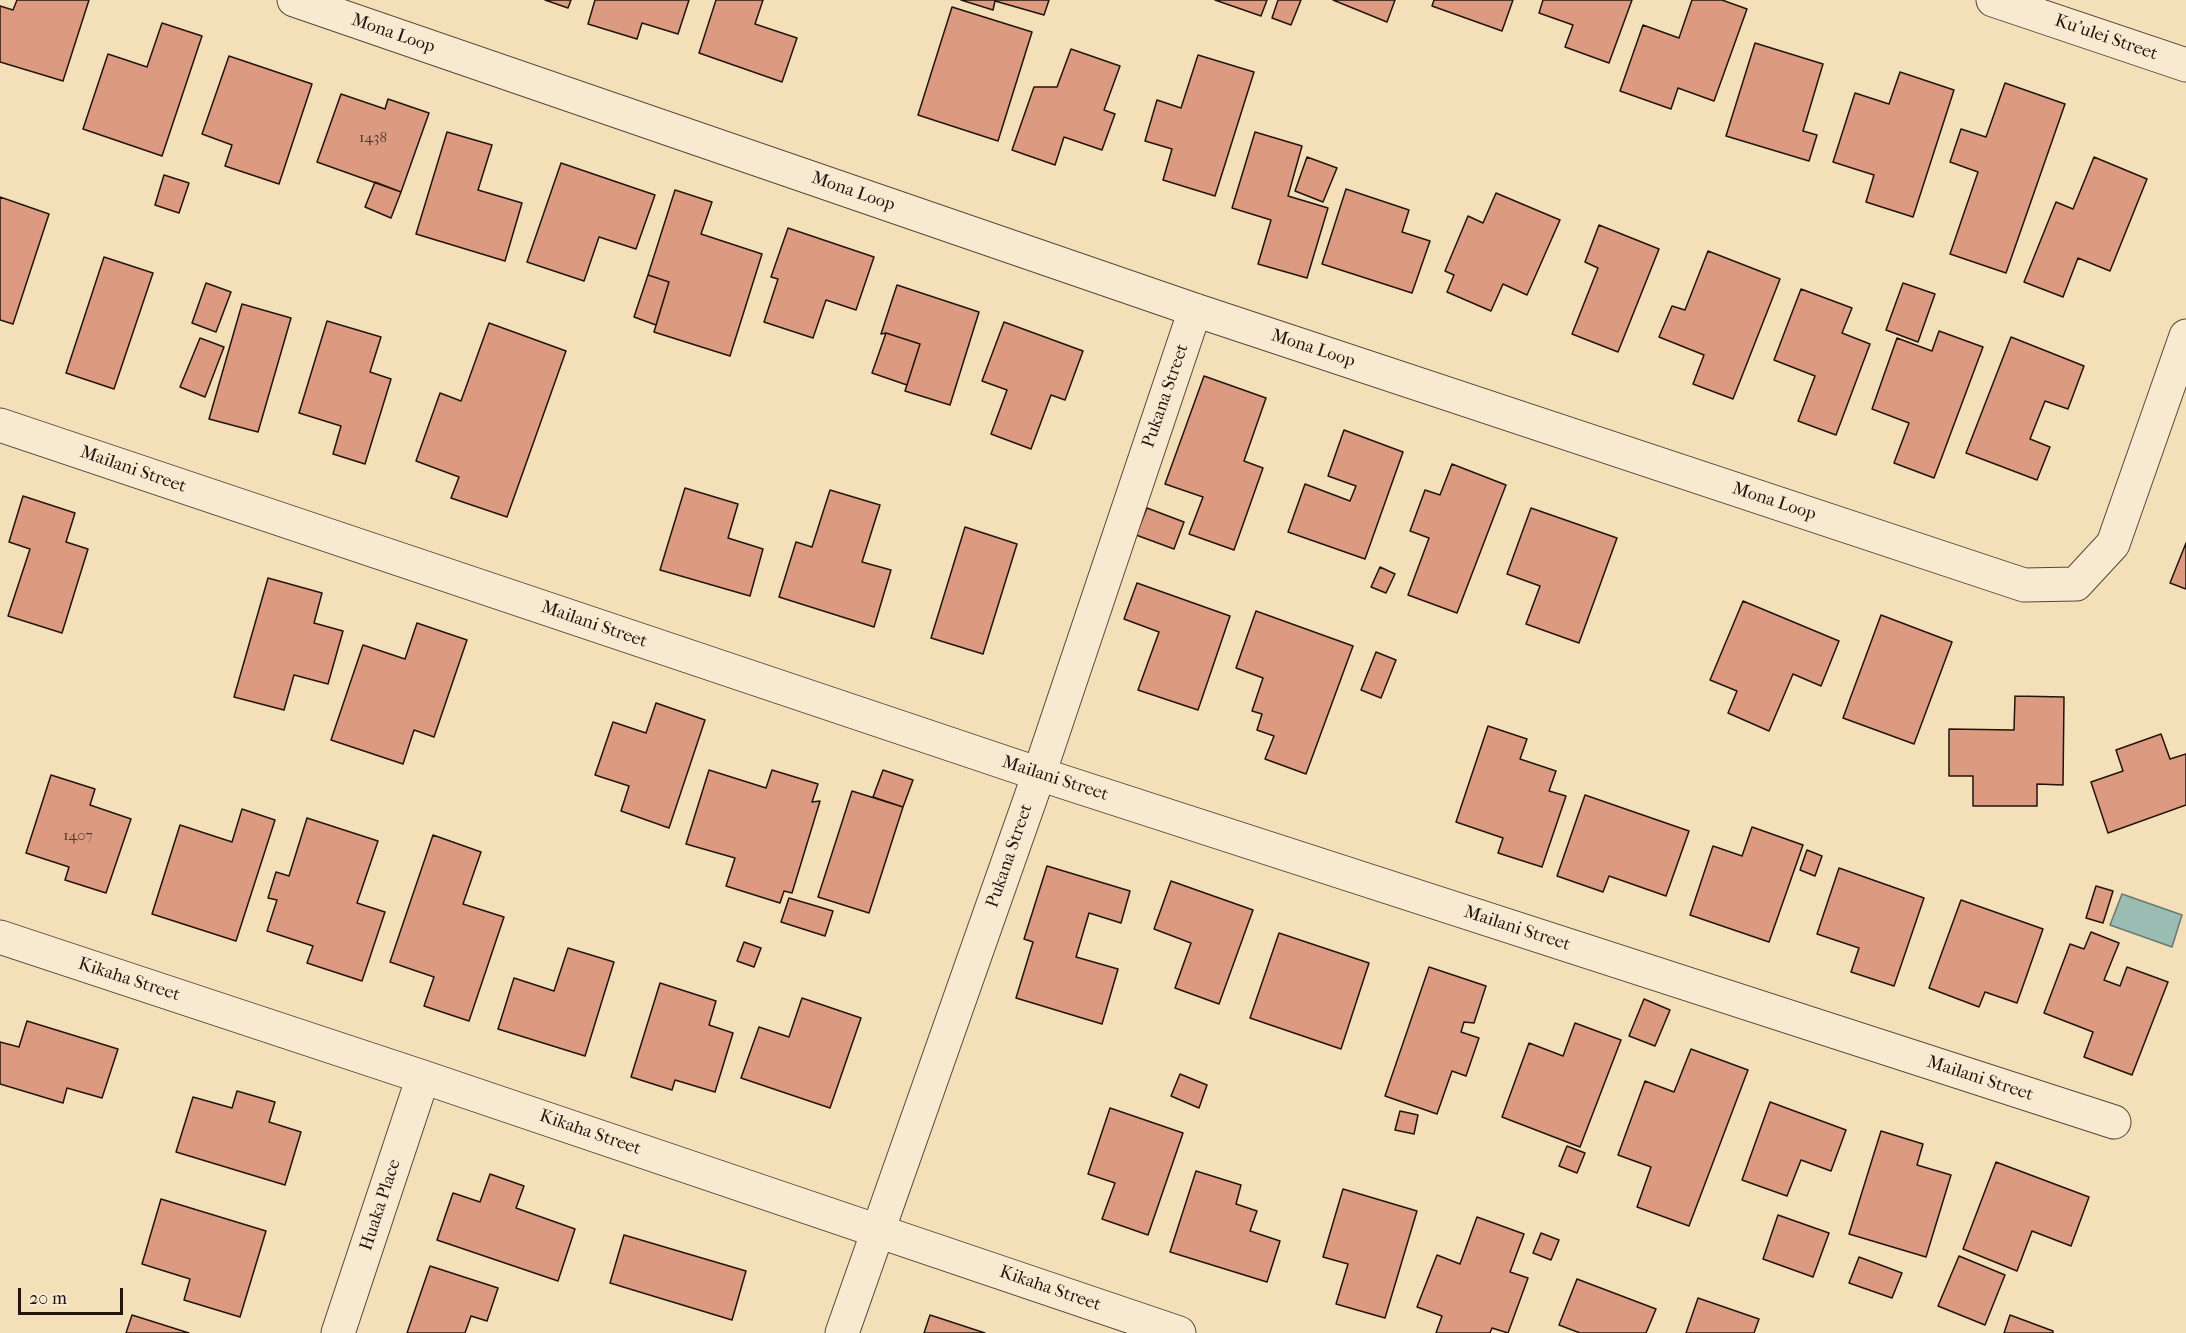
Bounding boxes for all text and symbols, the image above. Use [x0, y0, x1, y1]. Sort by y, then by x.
street label: Mona Loop [348, 10, 438, 58]
street label: Ku'ulei Street [2052, 10, 2160, 66]
house number: 1438 [359, 129, 387, 147]
street label: Mona Loop [808, 168, 898, 216]
street label: Mona Loop [1268, 325, 1358, 373]
street label: Pukana Street [1138, 341, 1194, 451]
street label: Mailani Street [77, 442, 189, 498]
street label: Mona Loop [1729, 478, 1819, 526]
street label: Mailani Street [538, 597, 650, 653]
street label: Mailani Street [999, 752, 1111, 806]
street label: Pukana Street [982, 801, 1038, 911]
house number: 1407 [63, 827, 93, 845]
street label: Mailani Street [1461, 902, 1573, 956]
street label: Kikaha Street [75, 953, 183, 1007]
street label: Mailani Street [1924, 1052, 2036, 1106]
street label: Kikaha Street [536, 1106, 644, 1160]
street label: Huaka Place [356, 1157, 406, 1253]
street label: Kikaha Street [996, 1262, 1104, 1316]
scale bar [21, 1276, 126, 1314]
text: 20 m [29, 1288, 67, 1309]

